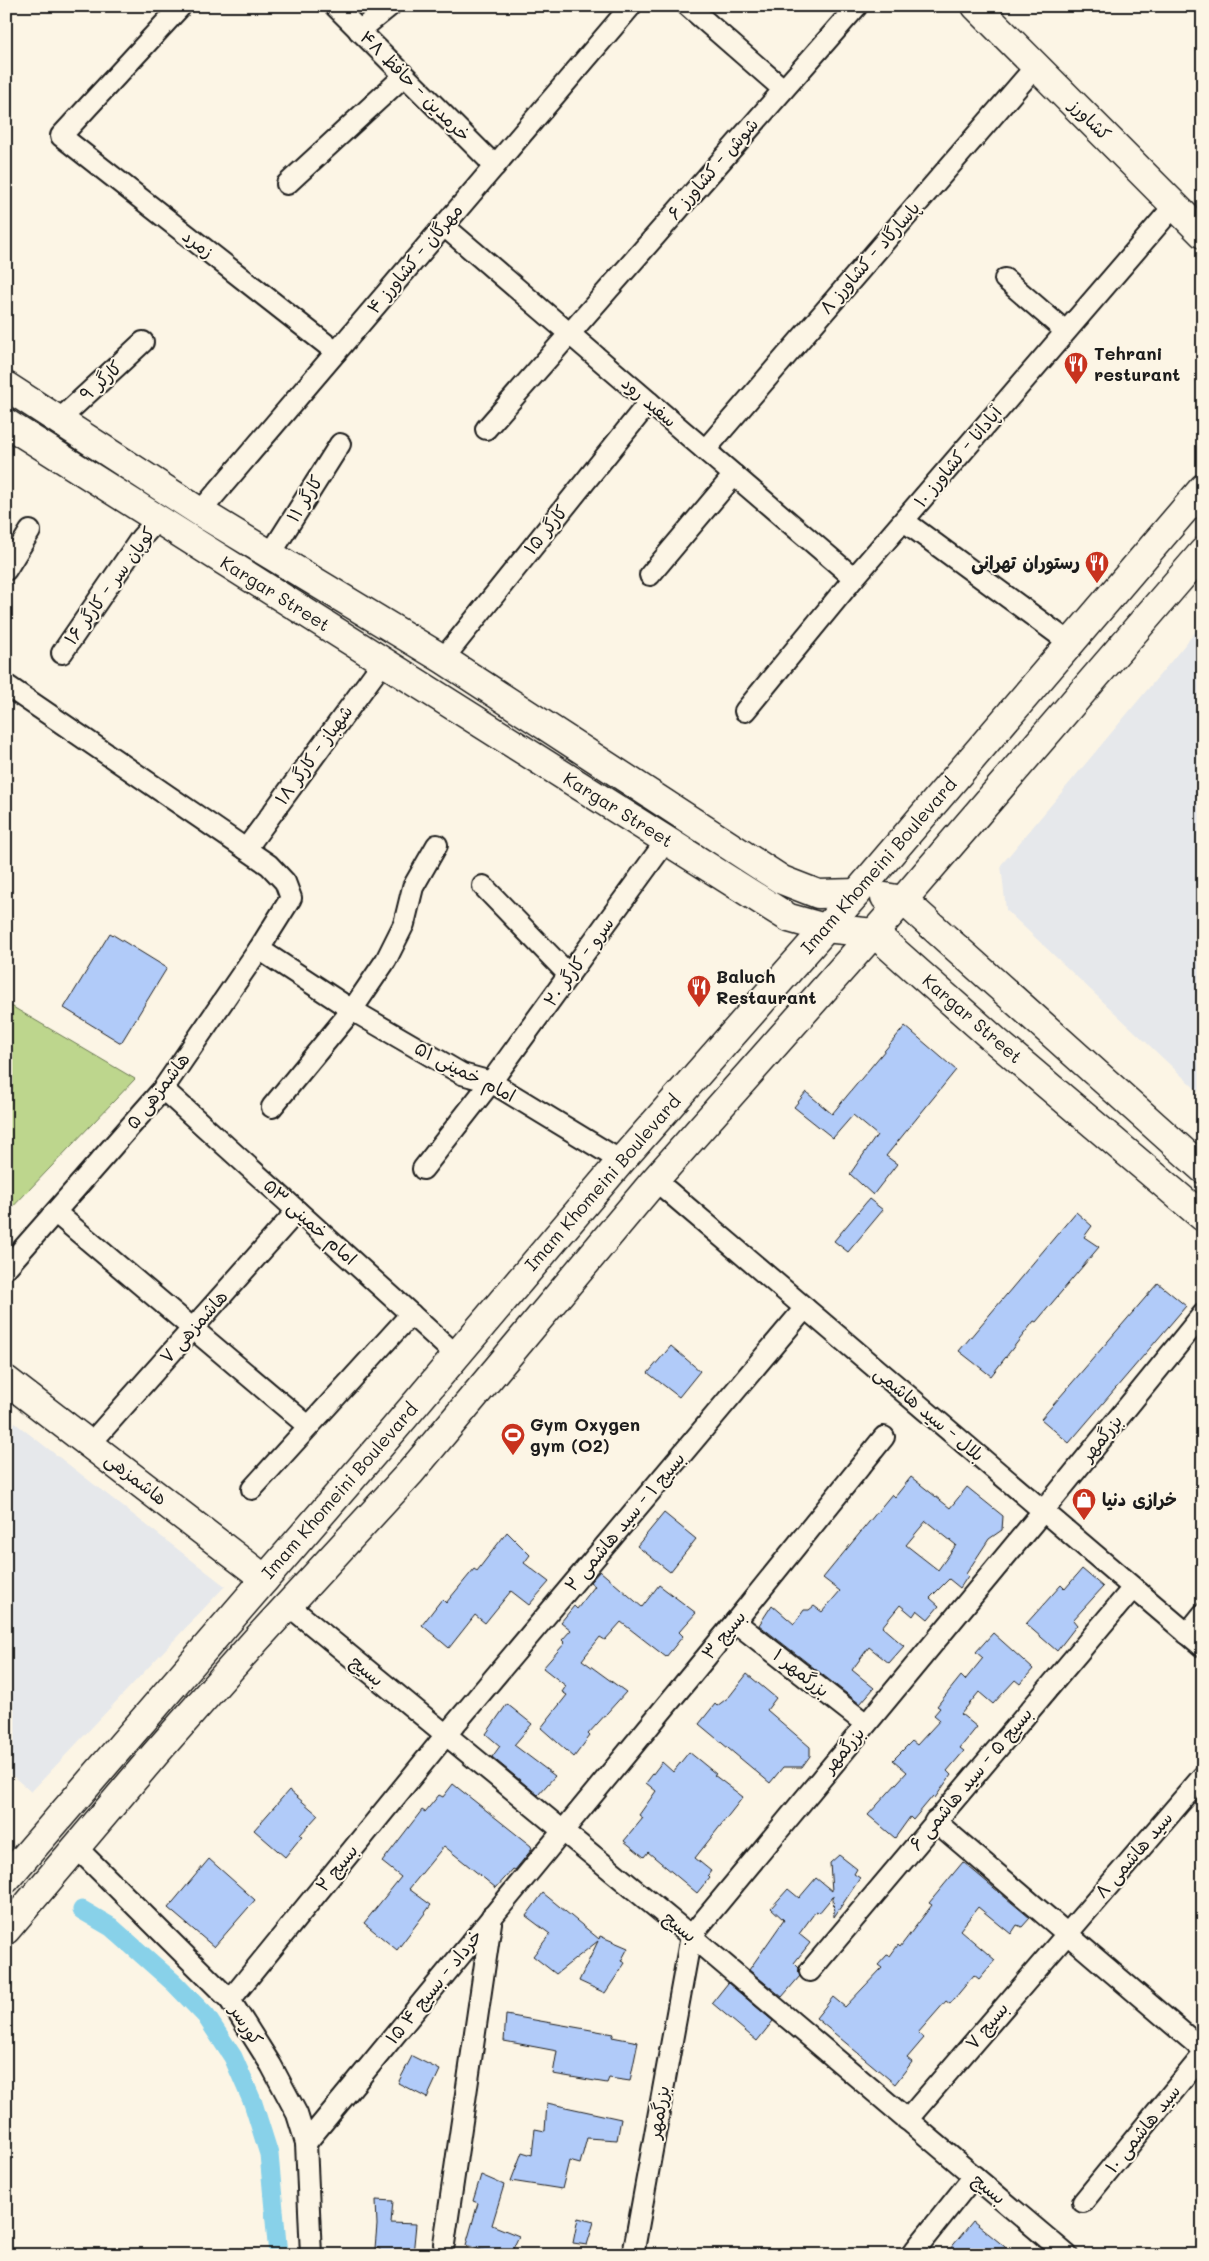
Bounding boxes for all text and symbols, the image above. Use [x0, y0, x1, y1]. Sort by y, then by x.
street label: خرمدین - حافظ ۴۸ [355, 25, 476, 146]
street label: کشاورز [1063, 92, 1117, 145]
street label: شوش - کشاورز ۶ [661, 112, 763, 224]
street label: پاسارگاد - کشاورز ۸ [814, 196, 926, 319]
street label: مهرگان - کشاورز ۴ [361, 198, 467, 319]
street label: زمرد [178, 223, 219, 263]
place label: Tehrani resturant [1094, 341, 1180, 386]
restaurant icon: Tehrani resturant [1063, 351, 1089, 385]
street label: کارگر ۹ [74, 355, 127, 406]
street label: سفید رود [617, 371, 682, 432]
street label: آپادانا - کشاورز ۱۰ [908, 400, 1008, 513]
street label: کارگر ۱۱ [280, 470, 328, 526]
street label: کارگر ۱۵ [518, 499, 573, 559]
street label: کوپان سر - کارگر ۱۶ [58, 521, 161, 650]
street label: Kargar Street [216, 550, 335, 636]
place label: رستوران تهرانی [971, 550, 1080, 575]
restaurant icon: رستوران تهرانی [1084, 550, 1110, 584]
street label: شهباز - کارگر ۱۸ [269, 700, 357, 809]
street label: Kargar Street [559, 766, 678, 852]
street label: Imam Khomeini Boulevard [795, 772, 961, 959]
street label: سرو - کارگر ۲۰ [538, 912, 619, 1011]
place label: Baluch Restaurant [716, 964, 816, 1009]
street label: Kargar Street [918, 968, 1028, 1068]
restaurant icon: Baluch Restaurant [686, 974, 712, 1008]
street label: امام خمینی ۵۱ [409, 1035, 520, 1110]
street label: هاشمزهی ۵ [120, 1047, 195, 1133]
street label: Imam Khomeini Boulevard [519, 1089, 685, 1276]
street label: امام خمینی ۵۳ [257, 1173, 363, 1272]
street label: هاشمزهی ۷ [154, 1285, 233, 1368]
street label: بلال - سید هاشمی [870, 1360, 990, 1466]
street label: Imam Khomeini Boulevard [256, 1397, 422, 1584]
street label: بزرگمهر [1074, 1409, 1127, 1467]
place label: Gym Oxygen gym (O2) [530, 1412, 640, 1457]
sports icon: Gym Oxygen gym (O2) [500, 1422, 526, 1456]
street label: هاشمزهی [101, 1446, 173, 1510]
street label: بسیج ۱ - سید هاشمی ۲ [559, 1447, 690, 1597]
shop icon: خرازی دنیا [1071, 1487, 1097, 1521]
place label: خرازی دنیا [1102, 1487, 1177, 1511]
street label: بسیج ۳ [696, 1605, 752, 1665]
street label: بزرگمهر ۱ [768, 1643, 835, 1702]
street label: بسیج [345, 1649, 389, 1692]
street label: بسیج ۵ - سید هاشمی ۶ [903, 1702, 1038, 1856]
street label: بزرگمهر [816, 1721, 869, 1779]
street label: سید هاشمی ۸ [1089, 1806, 1178, 1903]
street label: بسیج ۲ [310, 1839, 363, 1897]
street label: بسیج [658, 1905, 702, 1948]
street label: ۱۵ خرداد - بسیج ۴ [380, 1924, 488, 2049]
street label: بسیج ۷ [959, 1997, 1014, 2055]
street label: کورسر [223, 1998, 269, 2050]
street label: سید هاشمی ۱۰ [1099, 2079, 1185, 2178]
street label: بزرگمهر [641, 2084, 674, 2142]
street label: بسیج [967, 2167, 1011, 2210]

